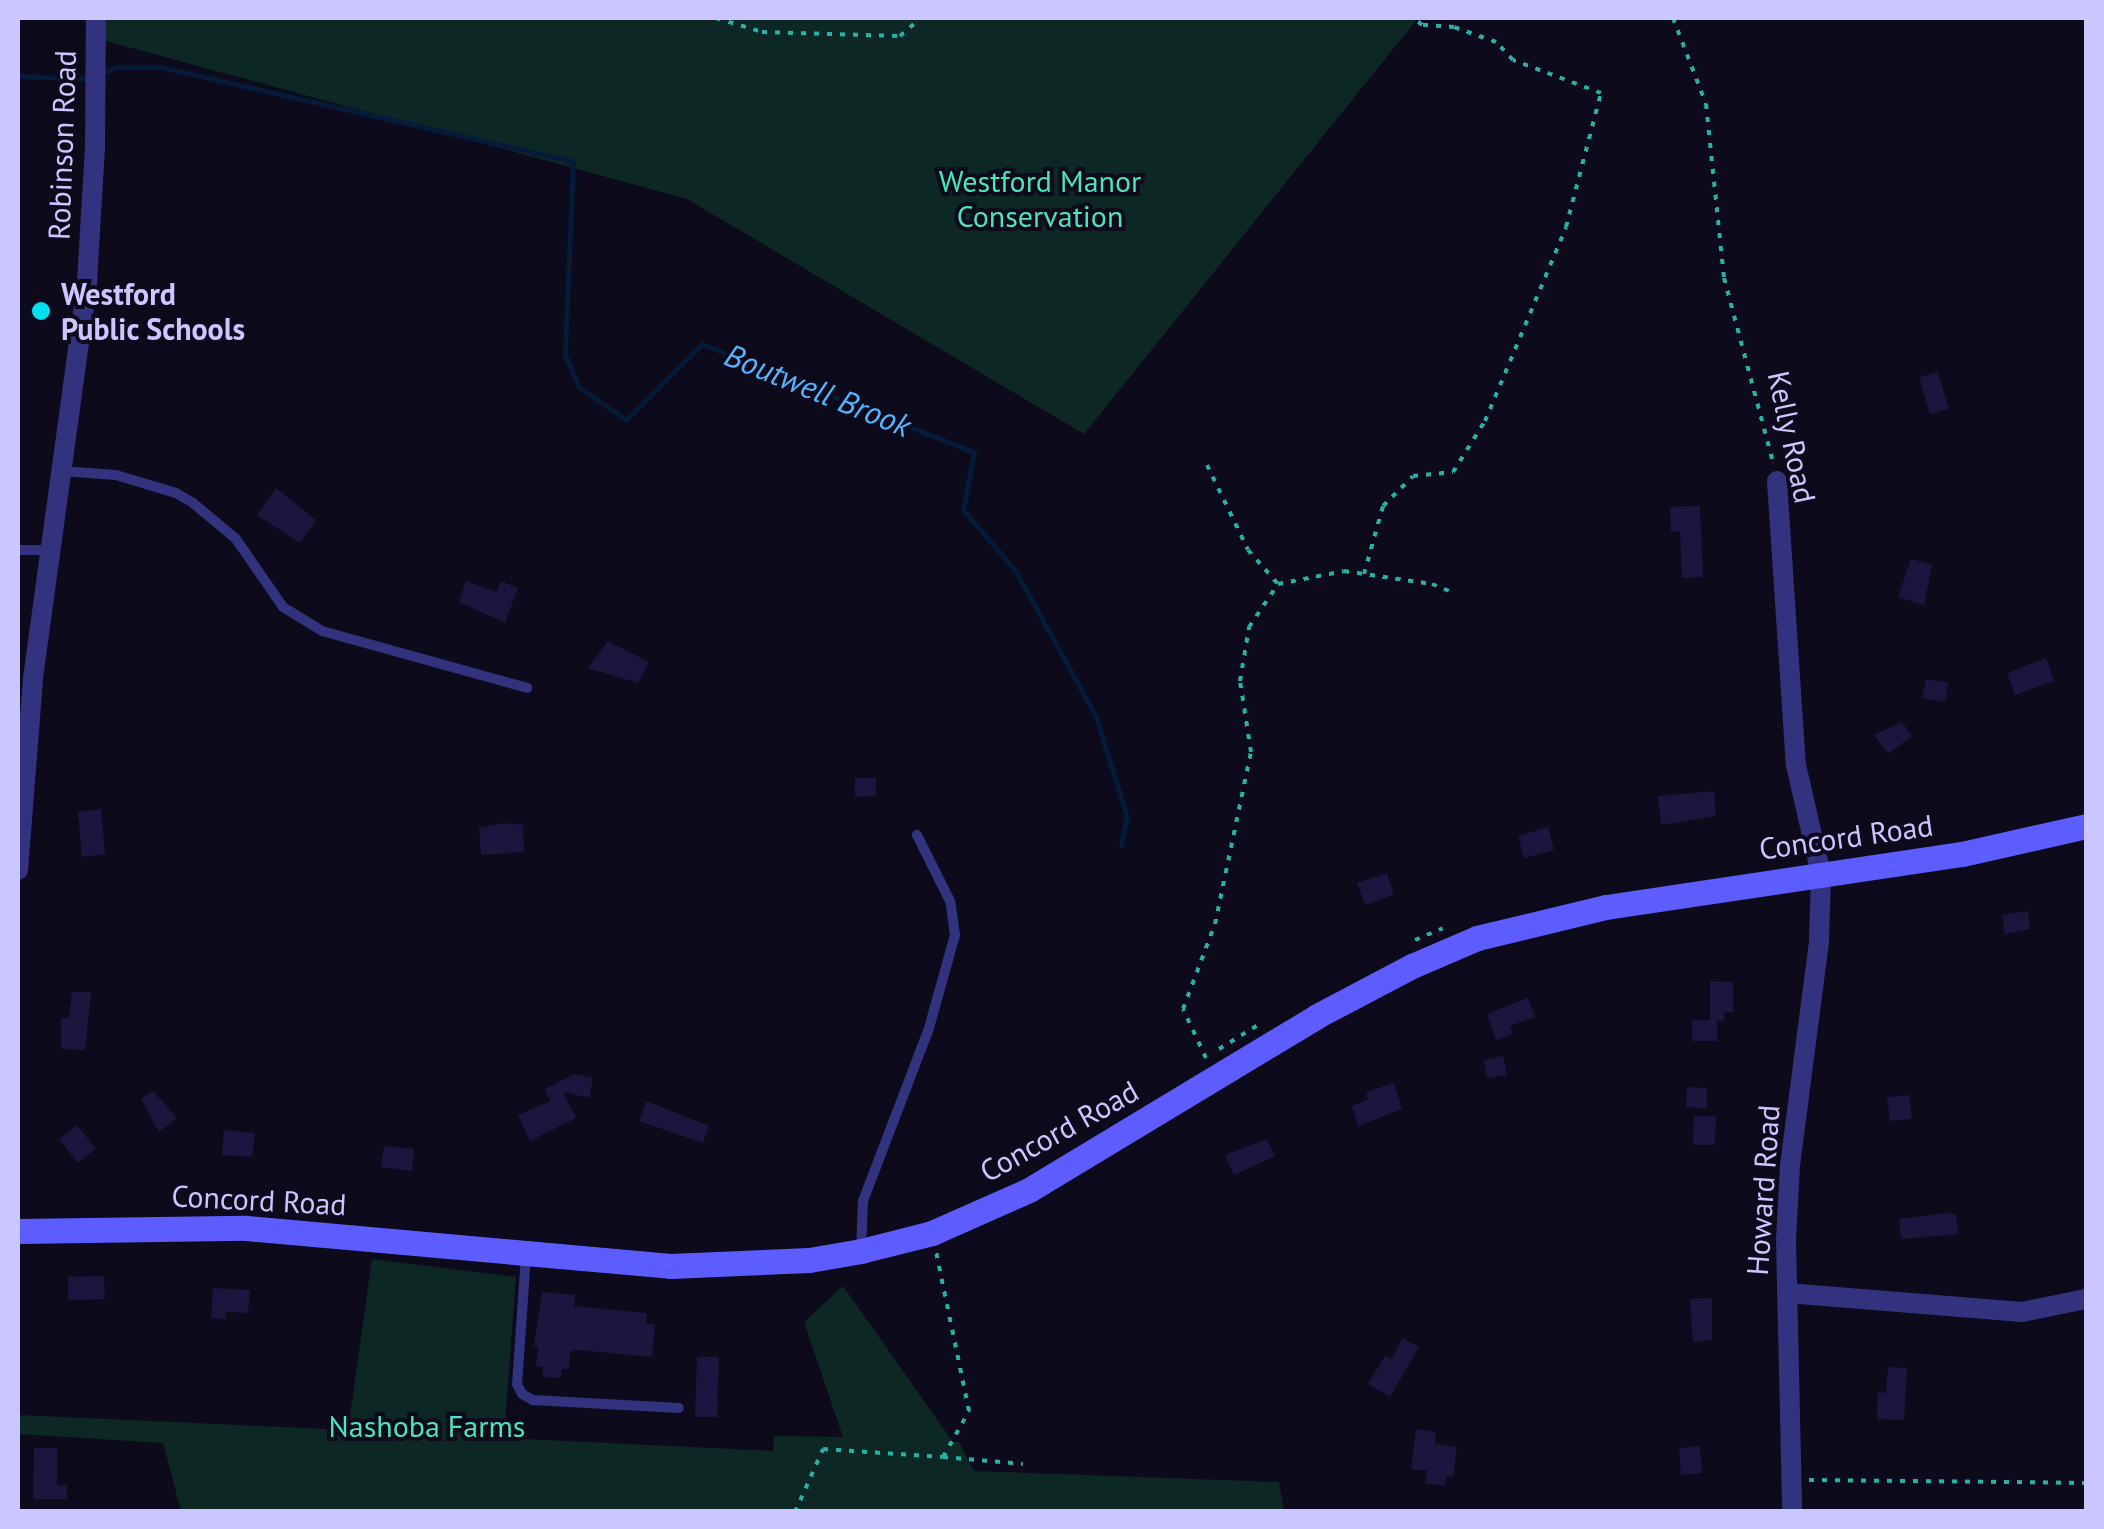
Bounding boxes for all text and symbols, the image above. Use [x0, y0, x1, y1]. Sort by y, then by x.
street label: Robinson Road [41, 50, 83, 240]
park label: Westford Manor Conservation [939, 163, 1141, 234]
place label: Westford Public Schools [61, 276, 246, 346]
marker: Westford Public Schools [30, 300, 52, 322]
water label: Boutwell Brook [719, 335, 917, 445]
street label: Kelly Road [1760, 367, 1824, 507]
street label: Concord Road [1757, 807, 1935, 867]
street label: Concord Road [974, 1073, 1144, 1189]
street label: Howard Road [1739, 1104, 1787, 1276]
street label: Concord Road [171, 1177, 347, 1223]
park label: Nashoba Farms [329, 1408, 525, 1444]

